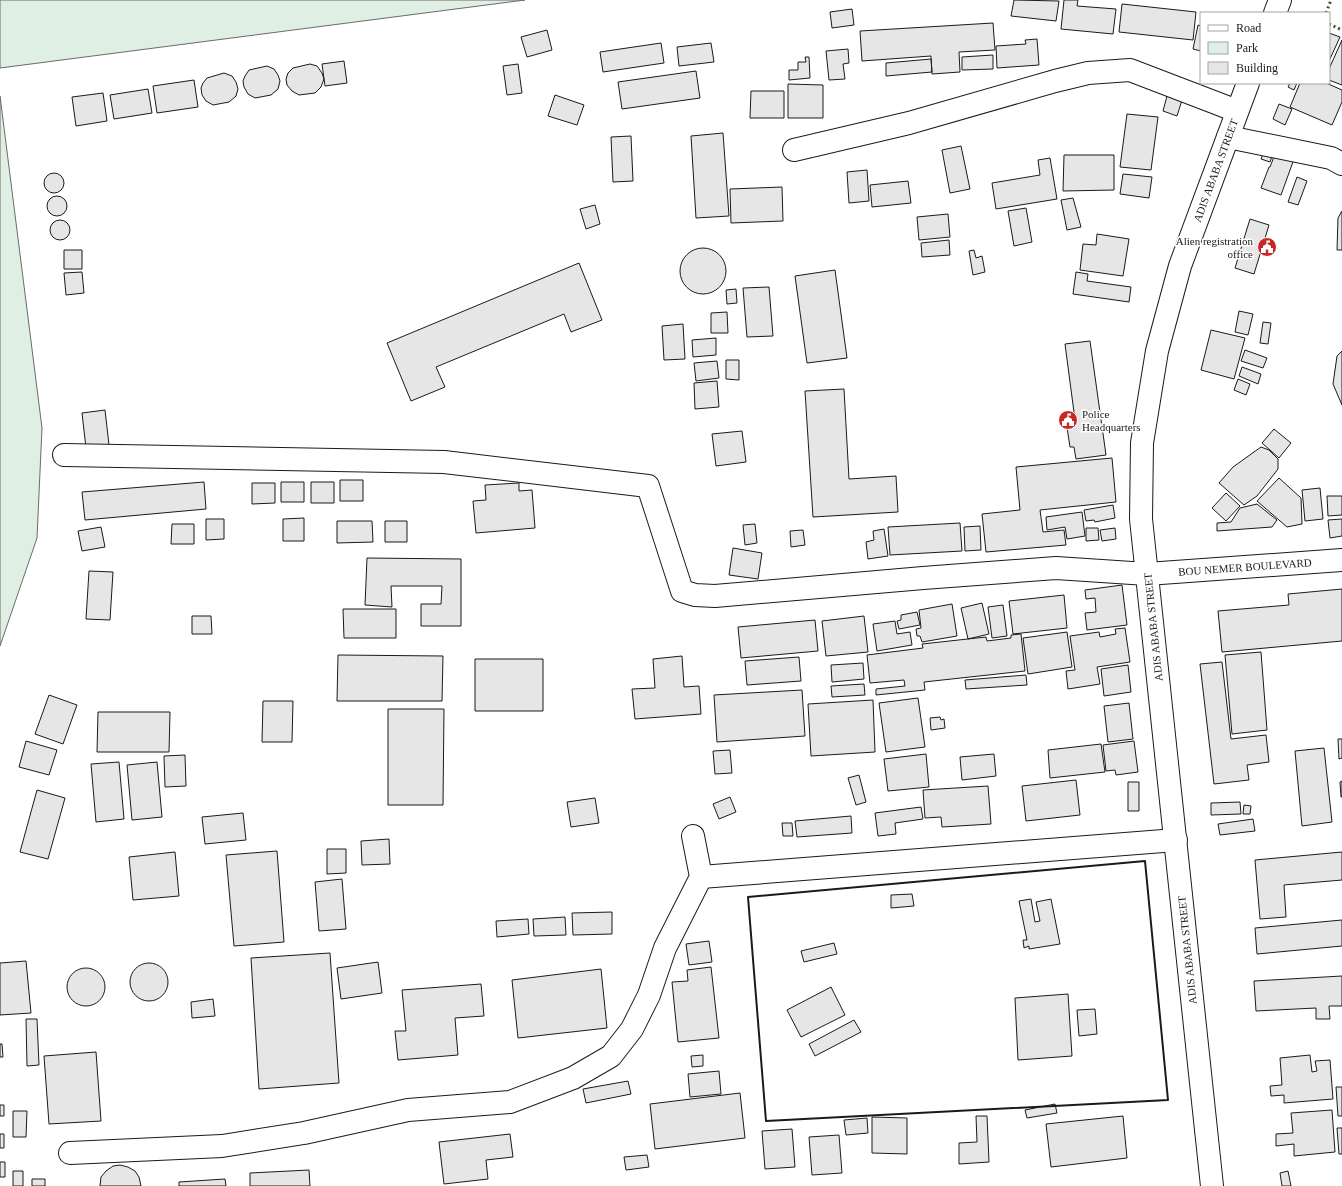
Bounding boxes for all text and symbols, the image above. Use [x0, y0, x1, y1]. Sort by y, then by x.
legend [1200, 12, 1330, 84]
text: Road [1236, 21, 1261, 35]
text: Park [1236, 41, 1258, 55]
text: Building [1236, 61, 1278, 75]
street label: ADIS ABABA STREET [1191, 117, 1240, 224]
place label: Alien registration office [1176, 235, 1253, 260]
public building icon: Alien registration office [1256, 236, 1278, 258]
place label: Police Headquarters [1082, 408, 1141, 433]
public building icon: Police Headquarters [1057, 409, 1079, 431]
street label: BOU NEMER BOULEVARD [1178, 556, 1312, 578]
street label: ADIS ABABA STREET [1141, 572, 1165, 682]
street label: ADIS ABABA STREET [1175, 895, 1199, 1005]

